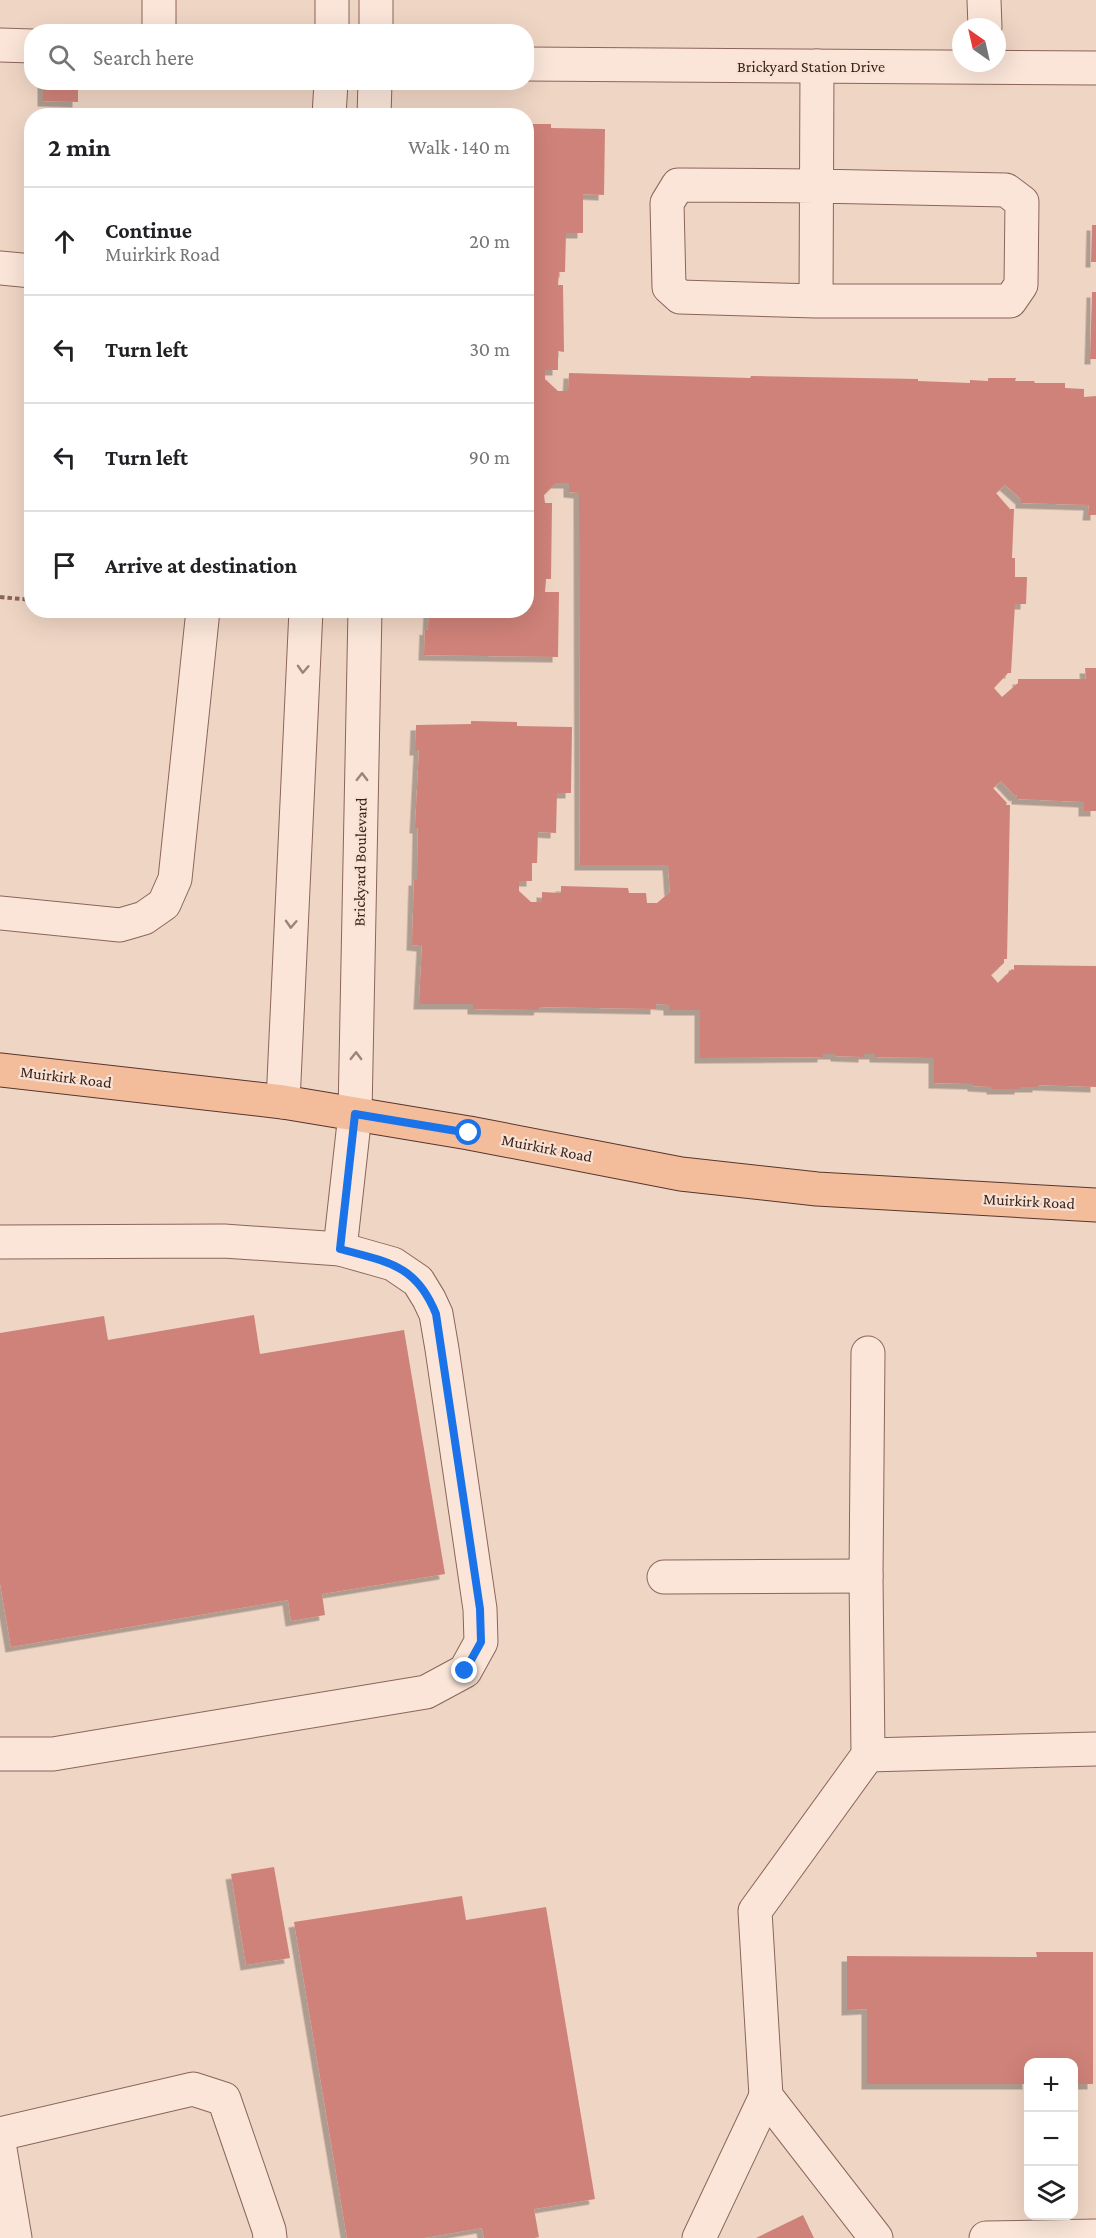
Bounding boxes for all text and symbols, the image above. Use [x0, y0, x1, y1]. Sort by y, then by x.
north arrow [952, 18, 1006, 72]
search box [24, 24, 534, 90]
icon: search [45, 41, 78, 74]
text: Search here [93, 45, 194, 70]
street label: Brickyard Station Drive [737, 58, 885, 76]
text: 2 min [48, 133, 111, 162]
text: Walk · 140 m [408, 136, 510, 158]
text: Continue [105, 218, 192, 243]
icon: ahead [48, 225, 81, 258]
text: 20 m [469, 230, 510, 252]
text: Muirkirk Road [105, 243, 220, 265]
icon: left [48, 333, 81, 366]
text: Turn left [105, 337, 188, 362]
text: 30 m [469, 338, 510, 360]
icon: left [48, 441, 81, 474]
text: Turn left [105, 445, 188, 470]
text: 90 m [469, 446, 510, 468]
icon: arrive [48, 549, 81, 582]
text: Arrive at destination [105, 553, 297, 578]
one-way arrow [297, 664, 310, 673]
one-way arrow [356, 772, 368, 781]
street label: Brickyard Boulevard [350, 797, 371, 927]
one-way arrow [285, 919, 297, 928]
one-way arrow [350, 1051, 363, 1060]
street label: Muirkirk Road [19, 1063, 113, 1091]
route start [455, 1119, 481, 1145]
street label: Muirkirk Road [500, 1131, 594, 1165]
street label: Muirkirk Road [983, 1190, 1076, 1212]
route end [451, 1657, 477, 1683]
map controls [1024, 2058, 1078, 2220]
button: + [1024, 2058, 1078, 2112]
button: − [1024, 2112, 1078, 2166]
button: layers [1024, 2166, 1078, 2220]

